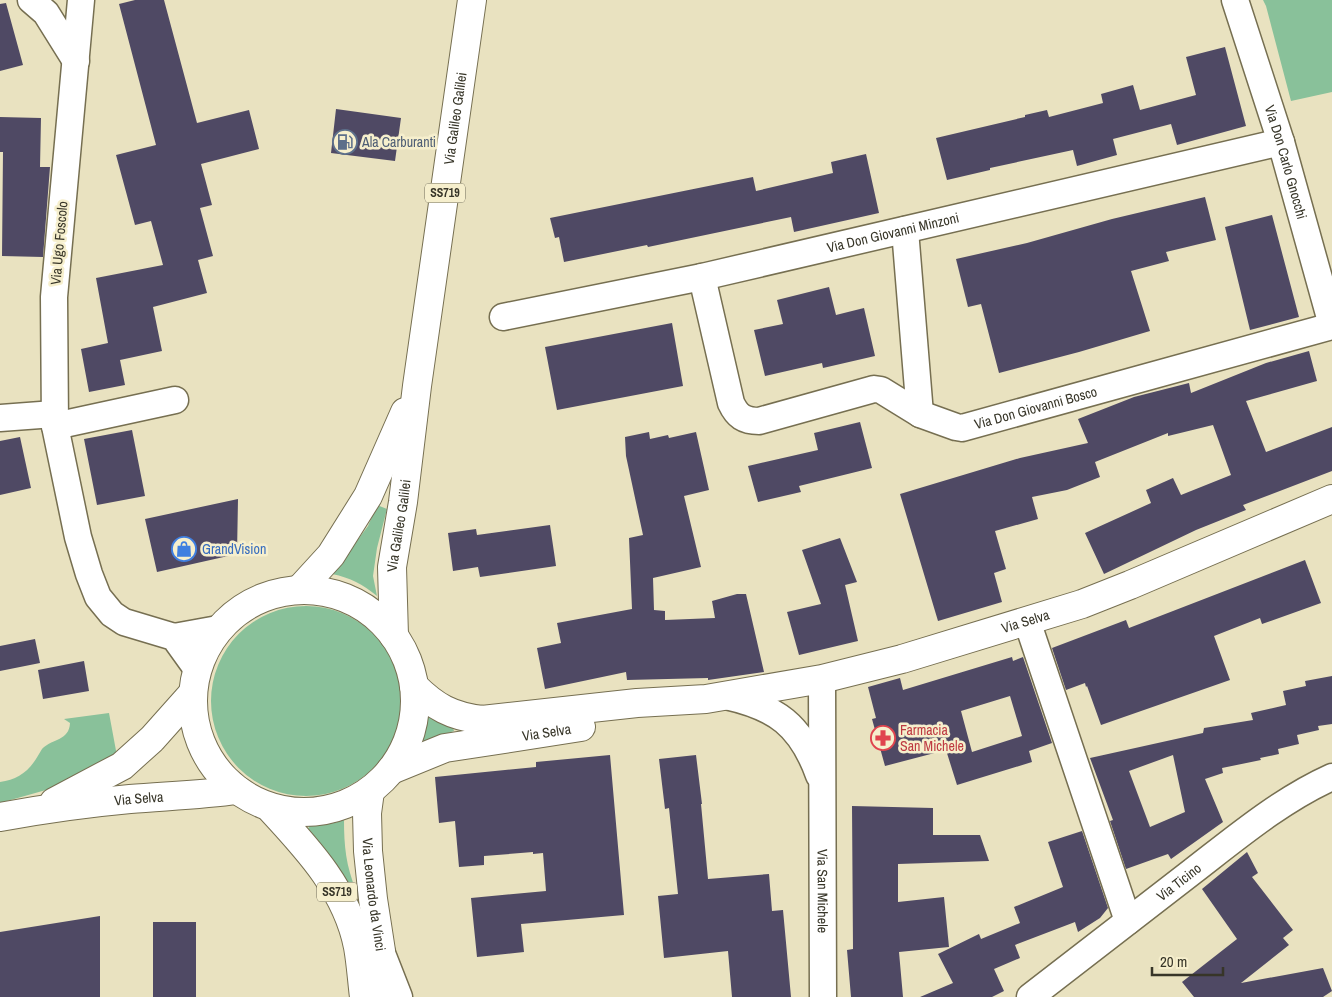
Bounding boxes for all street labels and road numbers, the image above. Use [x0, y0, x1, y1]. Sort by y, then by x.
street label: Via Galileo Galilei [440, 71, 471, 166]
street label: Via Don Carlo Gnocchi [1261, 103, 1311, 221]
road number: SS719 [425, 184, 465, 202]
street label: Via Ugo Foscolo [46, 200, 72, 286]
street label: Via Don Giovanni Minzoni [825, 208, 961, 257]
street label: Via Don Giovanni Bosco [972, 382, 1099, 433]
street label: Via Galileo Galilei [383, 478, 415, 572]
street label: Via Selva [999, 605, 1052, 637]
street label: Via Selva [521, 720, 573, 745]
street label: Via Selva [113, 788, 164, 809]
street label: Via Leonardo da Vinci [359, 838, 390, 952]
street label: Via San Michele [814, 849, 832, 933]
street label: Via Ticino [1153, 859, 1205, 905]
road number: SS719 [317, 882, 357, 902]

